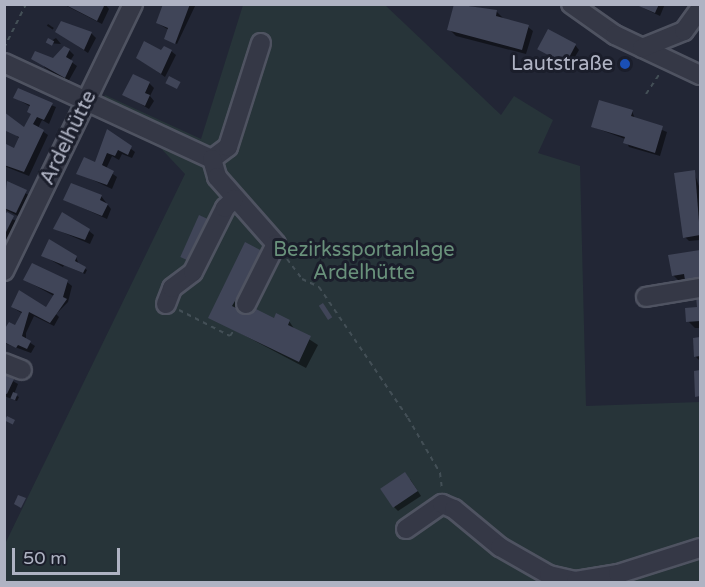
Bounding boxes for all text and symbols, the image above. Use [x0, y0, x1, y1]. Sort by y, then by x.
place label: Lautstraße [511, 52, 613, 76]
marker: Lautstraße [618, 57, 632, 71]
street label: Ardelhütte [36, 87, 102, 189]
park label: Bezirkssportanlage Ardelhütte [273, 239, 455, 286]
scale bar [15, 536, 123, 574]
text: 50 m [23, 547, 67, 569]

